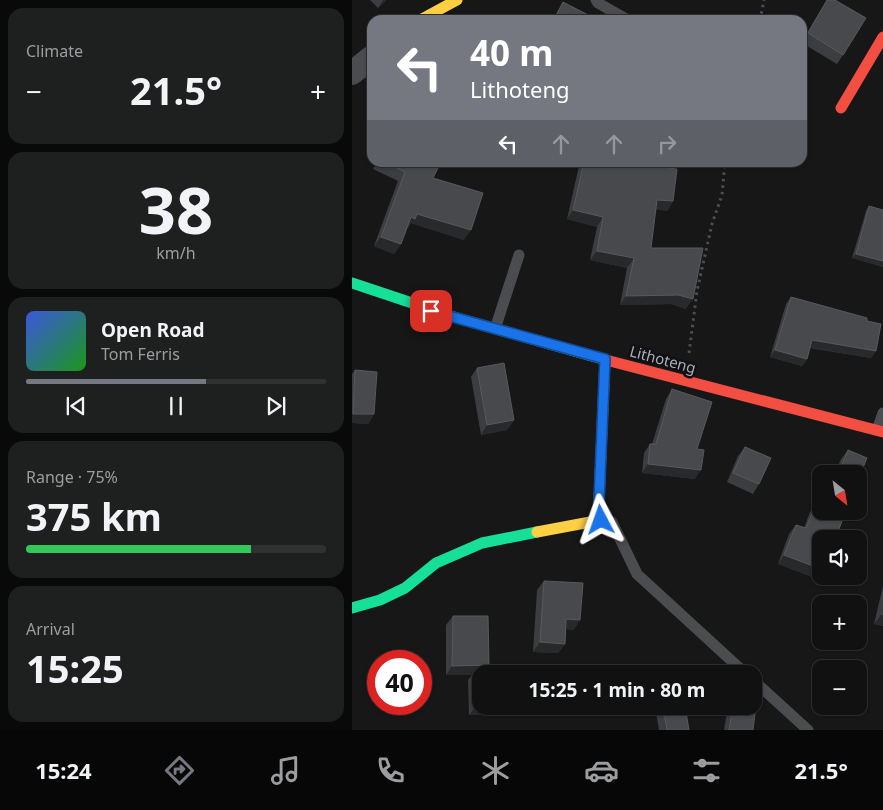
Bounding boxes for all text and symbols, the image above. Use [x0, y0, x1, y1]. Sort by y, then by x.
text: 40 m [470, 29, 553, 76]
icon: left [387, 35, 452, 100]
text: Climate [26, 40, 83, 62]
text: 21.5° [130, 64, 222, 116]
text: − [26, 72, 42, 110]
text: + [310, 72, 326, 110]
text: Lithoteng [470, 74, 570, 104]
icon: left [494, 130, 522, 158]
icon: ahead [547, 130, 575, 158]
icon: ahead [600, 130, 628, 158]
icon: right [653, 130, 681, 158]
text: 38 [139, 165, 213, 253]
text: km/h [156, 242, 196, 264]
pin [410, 290, 452, 332]
icon: arrive [417, 297, 445, 325]
text: Open Road [101, 317, 204, 343]
street label: Lithoteng [628, 341, 698, 377]
text: Tom Ferris [101, 343, 180, 365]
icon: previous [62, 392, 90, 420]
icon: pause [162, 392, 190, 420]
icon: next [262, 392, 290, 420]
north arrow [812, 465, 867, 520]
map controls [812, 465, 867, 715]
text: Range · 75% [26, 466, 118, 488]
text: 375 km [26, 490, 162, 542]
position arrow [574, 493, 626, 545]
button: sound [812, 530, 867, 585]
button: + [812, 595, 867, 650]
text: Arrival [26, 618, 75, 640]
text: 15:25 [26, 642, 124, 694]
speed limit sign: 40 [367, 650, 432, 715]
button: − [812, 660, 867, 715]
text: 15:25 · 1 min · 80 m [529, 677, 705, 703]
icon: directions [162, 753, 197, 788]
icon: music [268, 753, 303, 788]
icon: phone [373, 753, 408, 788]
icon: climate [478, 753, 513, 788]
icon: car [584, 753, 619, 788]
icon: filters [689, 753, 724, 788]
text: 15:24 [35, 755, 92, 785]
text: 21.5° [794, 755, 848, 785]

